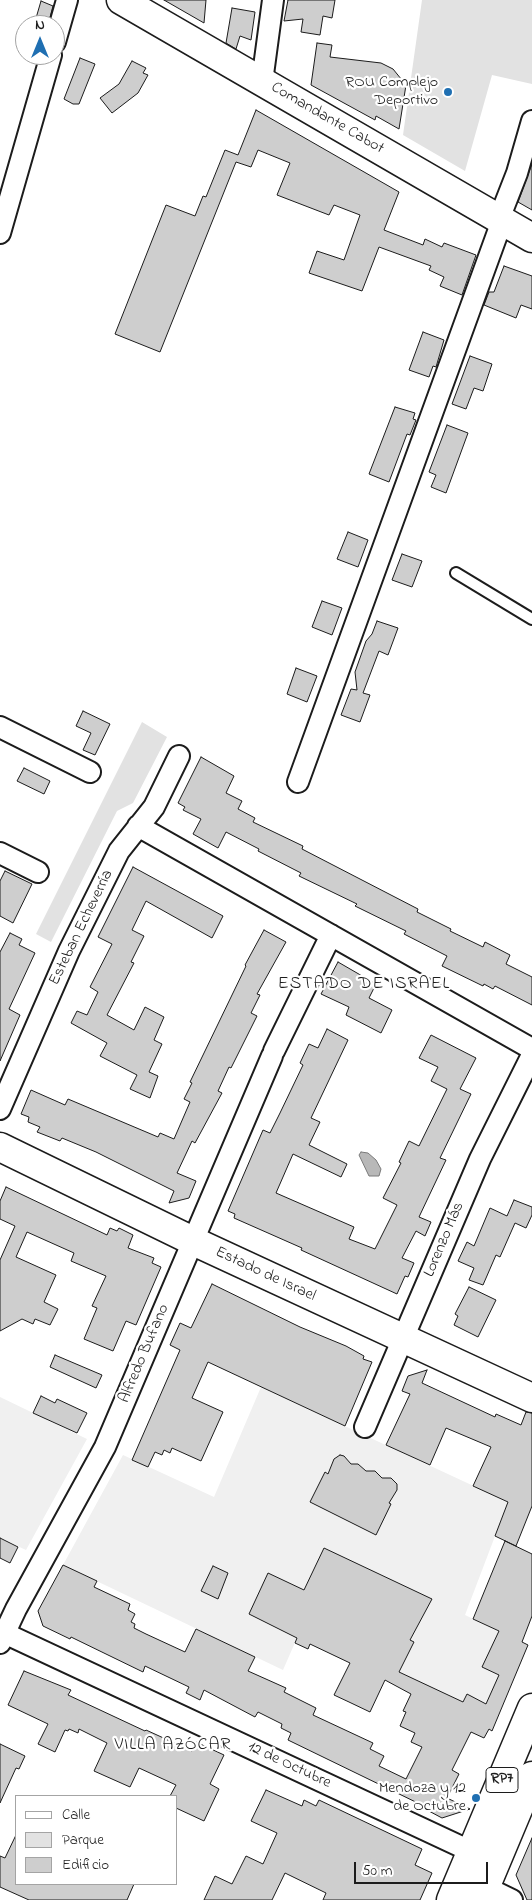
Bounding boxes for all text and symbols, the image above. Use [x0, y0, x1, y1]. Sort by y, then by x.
north arrow [15, 15, 65, 65]
text: N [35, 15, 45, 36]
place label: ROU Complejo Deportivo [345, 73, 438, 111]
street label: Comandante Cabot [267, 79, 387, 159]
marker: ROU Complejo Deportivo [442, 86, 454, 98]
street label: Esteban Echeverría [46, 867, 118, 989]
district label: ESTADO DE ISRAEL [276, 974, 452, 996]
street label: Lorenzo Más [421, 1200, 469, 1280]
street label: Estado de Israel [212, 1243, 318, 1307]
street label: Alfredo Bufano [116, 1302, 174, 1406]
district label: VILLA AZÓCAR [113, 1735, 233, 1757]
street label: 12 de Octubre [244, 1738, 334, 1794]
road number: RP7 [486, 1768, 518, 1792]
place label: Mendoza y 12 de Octubre [379, 1779, 466, 1817]
marker: Mendoza y 12 de Octubre [470, 1792, 482, 1804]
legend [15, 1795, 178, 1885]
text: Calle [62, 1804, 90, 1826]
text: Parque [62, 1829, 104, 1851]
scale bar [357, 1852, 491, 1884]
text: Edificio [62, 1854, 109, 1876]
text: 50 m [362, 1860, 392, 1882]

